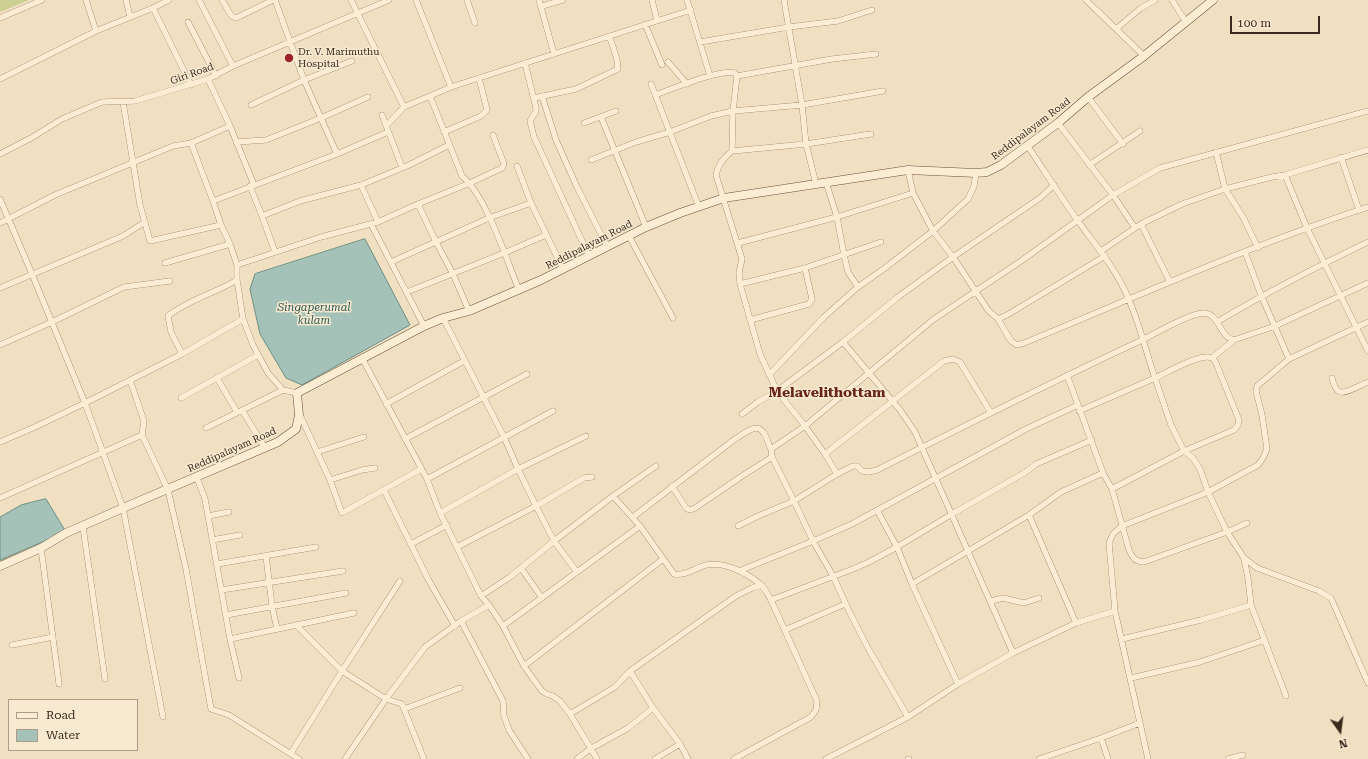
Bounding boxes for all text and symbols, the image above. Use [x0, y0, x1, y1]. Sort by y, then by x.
scale bar [1232, 8, 1322, 34]
text: 100 m [1237, 16, 1271, 30]
place label: Dr. V. Marimuthu Hospital [298, 46, 379, 70]
marker: Dr. V. Marimuthu Hospital [283, 52, 295, 64]
street label: Giri Road [169, 61, 215, 87]
street label: Reddipalayam Road [989, 95, 1073, 163]
street label: Reddipalayam Road [544, 218, 634, 272]
water label: Singaperumal kulam [277, 301, 351, 327]
district label: Melavelithottam [769, 385, 885, 401]
street label: Reddipalayam Road [186, 425, 278, 475]
legend [8, 699, 138, 751]
text: Road [46, 708, 75, 722]
north arrow [1320, 711, 1360, 751]
text: Water [46, 728, 80, 742]
text: N [1337, 736, 1349, 750]

